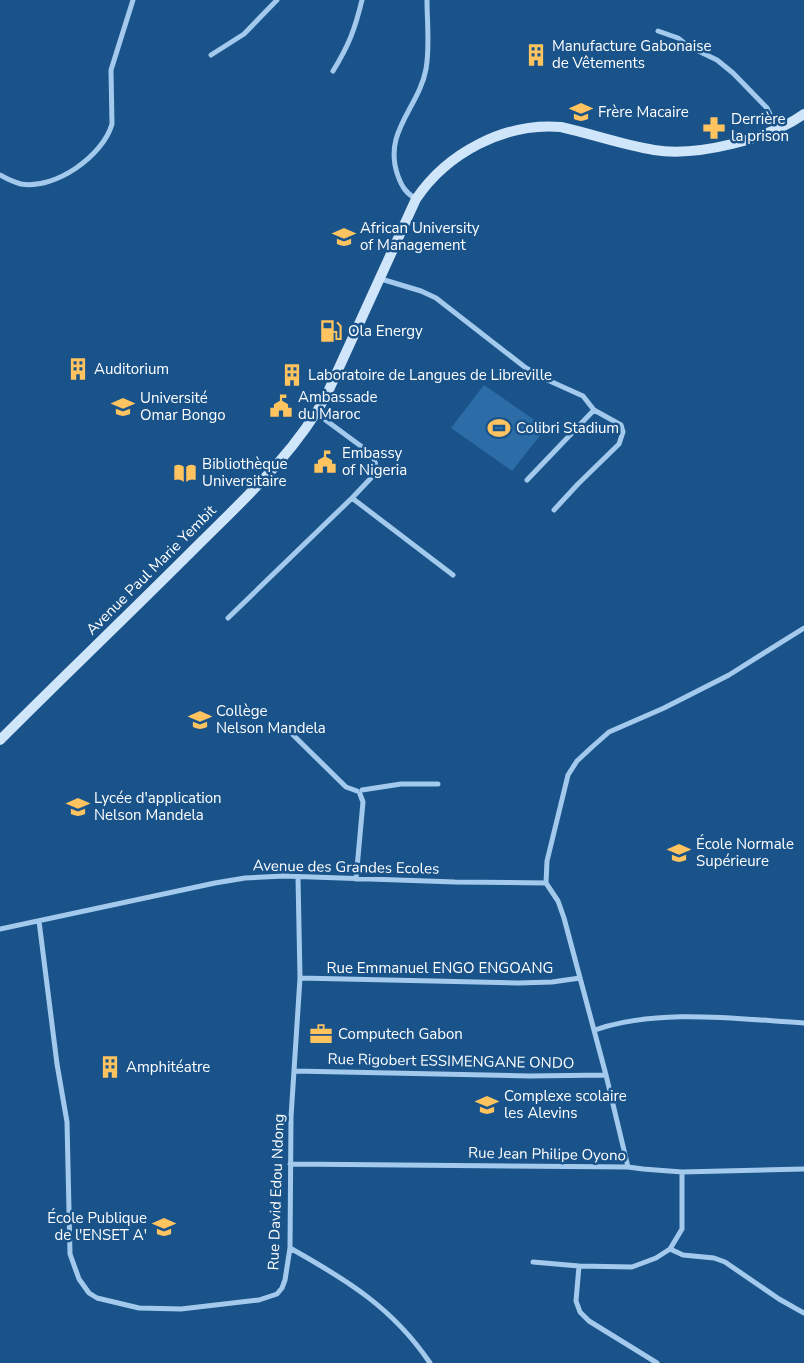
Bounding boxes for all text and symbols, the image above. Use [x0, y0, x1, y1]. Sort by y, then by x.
place label: Manufacture Gabonaise de Vêtements [552, 36, 711, 73]
building icon: Manufacture Gabonaise de Vêtements [523, 42, 549, 68]
school or university icon: Frère Macaire [568, 99, 594, 125]
place label: Frère Macaire [598, 102, 689, 122]
place label: Derrière la prison [731, 109, 789, 146]
pharmacy icon: Derrière la prison [701, 115, 727, 141]
place label: African University of Management [360, 218, 480, 255]
school or university icon: African University of Management [331, 224, 357, 250]
fuel station icon: Ola Energy [318, 318, 344, 344]
place label: Ola Energy [348, 321, 423, 341]
building icon: Auditorium [65, 356, 91, 382]
place label: Auditorium [94, 359, 169, 379]
building icon: Laboratoire de Langues de Libreville [279, 362, 305, 388]
place label: Laboratoire de Langues de Libreville [308, 365, 552, 385]
place label: Ambassade du Maroc [298, 387, 378, 424]
place label: Université Omar Bongo [140, 388, 226, 425]
public building icon: Ambassade du Maroc [268, 393, 294, 419]
school or university icon: Université Omar Bongo [110, 394, 136, 420]
sports icon: Colibri Stadium [486, 415, 512, 441]
place label: Colibri Stadium [516, 418, 619, 438]
place label: Embassy of Nigeria [342, 443, 407, 480]
public building icon: Embassy of Nigeria [312, 449, 338, 475]
place label: Bibliothèque Universitaire [202, 454, 287, 491]
library icon: Bibliothèque Universitaire [172, 460, 198, 486]
street label: Avenue Paul Marie Yembit [82, 500, 221, 639]
place label: Collège Nelson Mandela [216, 701, 326, 738]
school or university icon: Collège Nelson Mandela [187, 707, 213, 733]
place label: Lycée d'application Nelson Mandela [94, 788, 222, 825]
school or university icon: Lycée d'application Nelson Mandela [65, 794, 91, 820]
place label: École Normale Supérieure [696, 834, 794, 871]
school or university icon: École Normale Supérieure [666, 840, 692, 866]
street label: Avenue des Grandes Ecoles [253, 855, 439, 879]
street label: Rue Emmanuel ENGO ENGOANG [327, 958, 553, 978]
office icon: Computech Gabon [308, 1021, 334, 1047]
place label: Computech Gabon [338, 1024, 463, 1044]
street label: Rue Rigobert ESSIMENGANE ONDO [327, 1049, 575, 1073]
building icon: Amphitéatre [97, 1054, 123, 1080]
place label: Amphitéatre [126, 1057, 210, 1077]
place label: Complexe scolaire les Alevins [504, 1086, 627, 1123]
school or university icon: Complexe scolaire les Alevins [474, 1092, 500, 1118]
street label: Rue David Edou Ndong [263, 1113, 289, 1271]
street label: Rue Jean Philipe Oyono [468, 1143, 626, 1165]
place label: École Publique de l'ENSET A' [47, 1208, 147, 1245]
school or university icon: École Publique de l'ENSET A' [151, 1214, 177, 1240]

